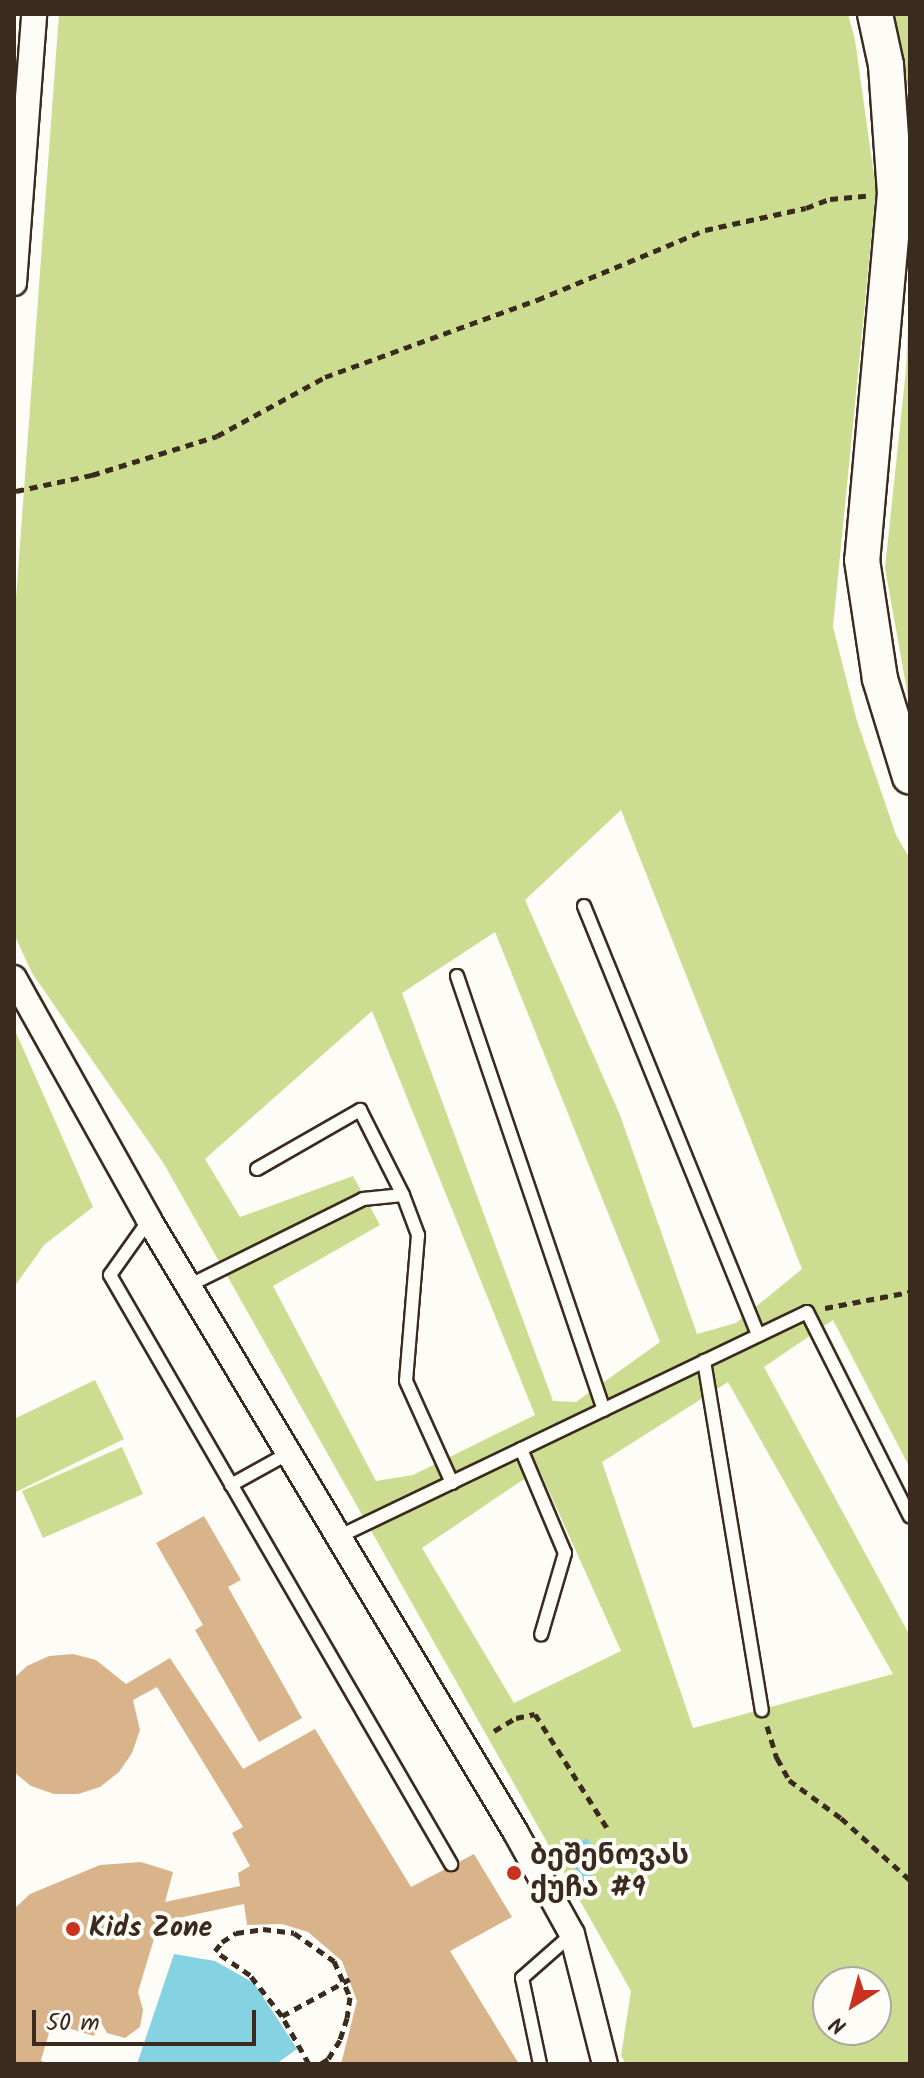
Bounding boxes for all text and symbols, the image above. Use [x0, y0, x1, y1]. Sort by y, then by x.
place label: ბეშენოვას ქუჩა #9 [530, 1840, 689, 1906]
marker: ბეშენოვას ქუჩა #9 [505, 1864, 523, 1882]
place label: Kids Zone [89, 1912, 212, 1946]
marker: Kids Zone [64, 1920, 82, 1938]
north arrow [812, 1966, 892, 2046]
scale bar [36, 1994, 260, 2044]
text: 50 m [46, 2004, 100, 2043]
text: N [823, 2006, 855, 2042]

